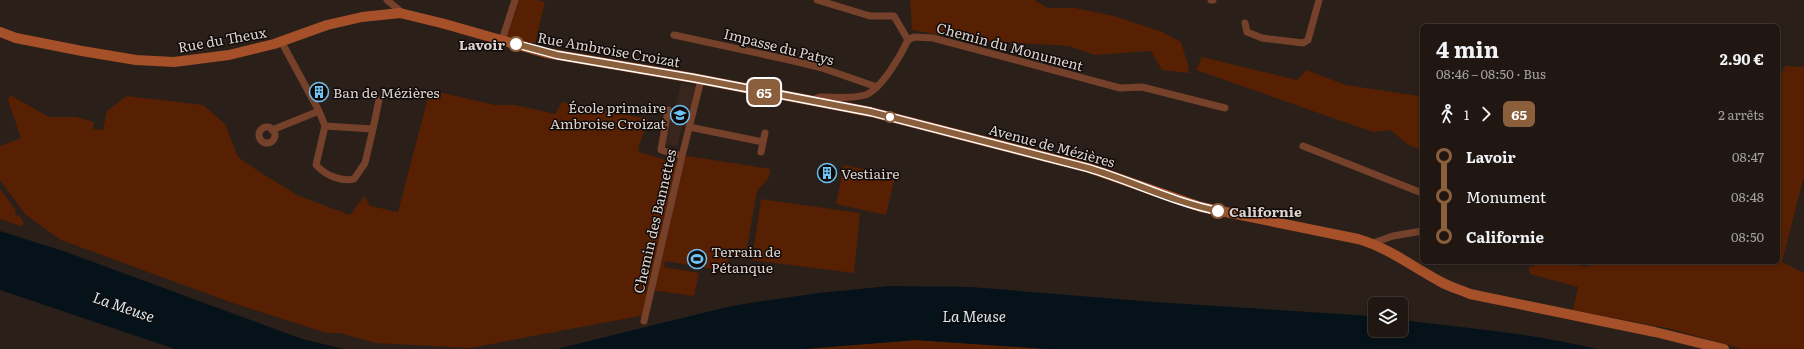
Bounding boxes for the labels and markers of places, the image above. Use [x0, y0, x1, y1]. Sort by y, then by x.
place label: Lavoir [459, 34, 505, 54]
marker: Lavoir [508, 36, 524, 52]
building icon: Ban de Mézières [308, 81, 330, 103]
place label: Ban de Mézières [333, 82, 440, 102]
place label: École primaire Ambroise Croizat [550, 97, 666, 133]
school or university icon: École primaire Ambroise Croizat [669, 104, 691, 126]
unlabelled marker [884, 111, 896, 123]
building icon: Vestiaire [816, 162, 838, 184]
place label: Vestiaire [841, 163, 899, 183]
place label: Californie [1229, 201, 1302, 221]
marker: Californie [1210, 203, 1226, 219]
place label: Terrain de Pétanque [711, 241, 781, 277]
sports icon: Terrain de Pétanque [686, 248, 708, 270]

